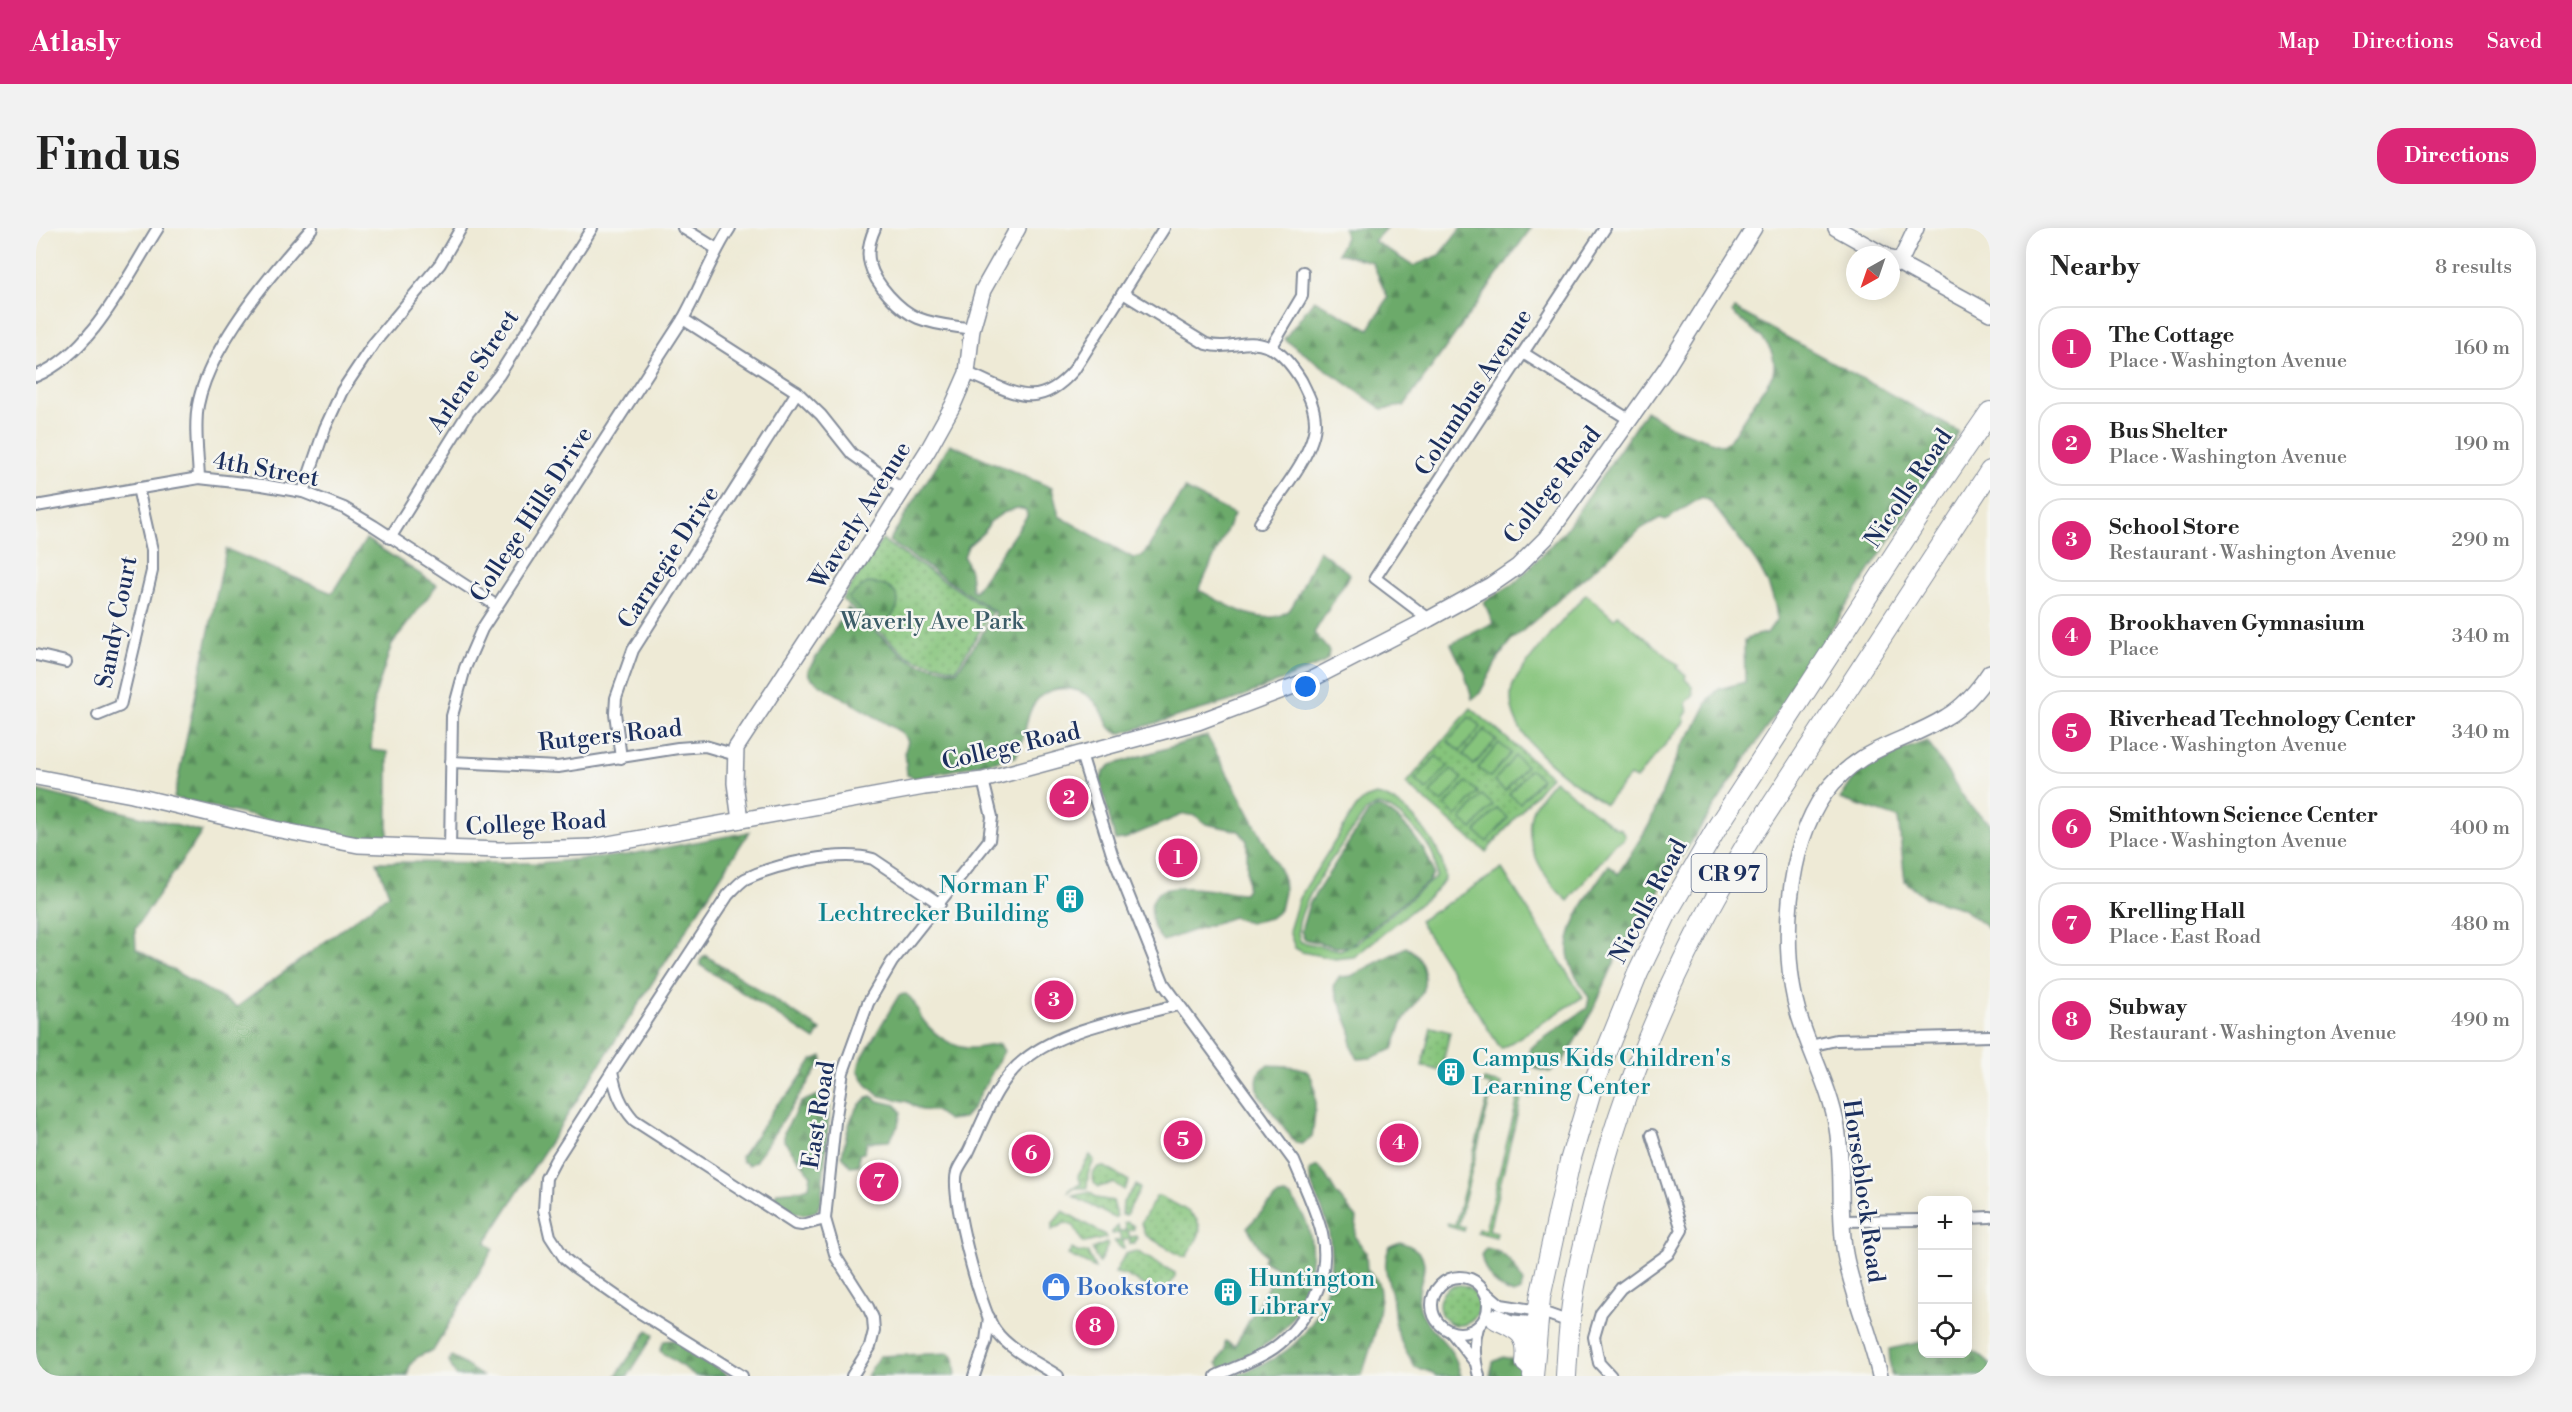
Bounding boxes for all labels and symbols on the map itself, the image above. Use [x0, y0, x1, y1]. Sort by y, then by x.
north arrow [1846, 246, 1900, 300]
street label: Columbus Avenue [1409, 303, 1539, 482]
street label: Arlene Street [421, 304, 526, 440]
street label: College Road [1498, 420, 1608, 550]
street label: College Hills Drive [464, 421, 600, 608]
street label: Nicolls Road [1858, 423, 1960, 554]
street label: Waverly Avenue [803, 436, 918, 596]
street label: 4th Street [210, 446, 322, 494]
street label: Carnegie Drive [612, 480, 726, 635]
street label: Sandy Court [89, 553, 145, 691]
park label: Waverly Ave Park [839, 607, 1025, 637]
your location [1291, 672, 1320, 701]
street label: Rutgers Road [537, 713, 684, 758]
street label: College Road [939, 716, 1084, 777]
pin: 2 [1050, 776, 1088, 820]
street label: College Road [465, 805, 608, 843]
street label: Nicolls Road [1604, 834, 1694, 969]
pin: 1 [1158, 836, 1198, 880]
road number: CR 97 [1692, 854, 1766, 892]
place label: Norman F Lechtrecker Building [818, 871, 1050, 929]
building icon: Norman F Lechtrecker Building [1054, 883, 1086, 915]
pin: 3 [1034, 978, 1074, 1022]
place label: Campus Kids Children's Learning Center [1472, 1044, 1731, 1102]
building icon: Campus Kids Children's Learning Center [1435, 1056, 1467, 1088]
street label: East Road [796, 1059, 842, 1171]
street label: Horseblock Road [1835, 1097, 1891, 1285]
pin: 5 [1164, 1118, 1202, 1162]
pin: 4 [1380, 1120, 1418, 1166]
pin: 6 [1012, 1132, 1050, 1176]
pin: 7 [860, 1160, 898, 1204]
place label: Huntington Library [1249, 1264, 1375, 1322]
shop icon: Bookstore [1040, 1271, 1072, 1303]
place label: Bookstore [1076, 1273, 1189, 1303]
building icon: Huntington Library [1212, 1276, 1244, 1308]
pin: 8 [1076, 1304, 1114, 1348]

